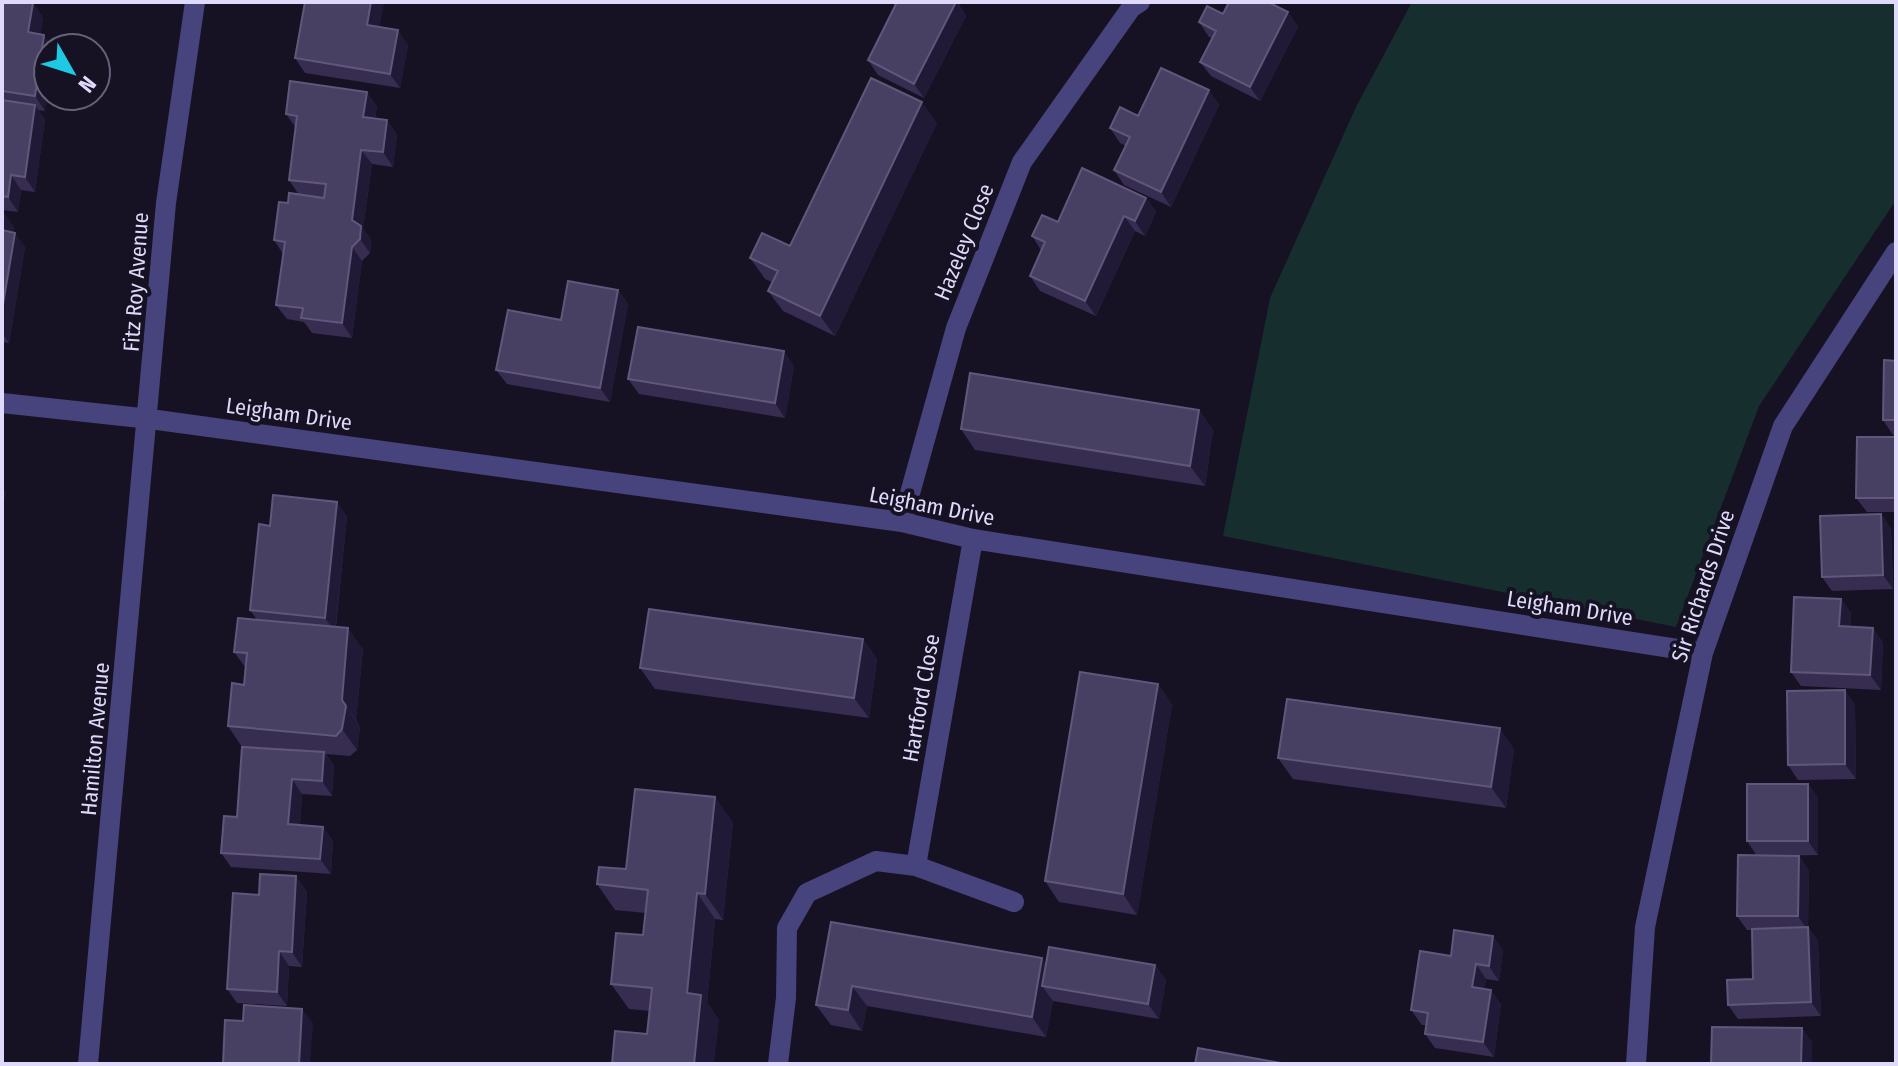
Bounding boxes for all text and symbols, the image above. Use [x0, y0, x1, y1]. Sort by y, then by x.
north arrow [32, 32, 112, 112]
text: N [73, 71, 102, 98]
street label: Hazeley Close [928, 180, 1000, 304]
street label: Fitz Roy Avenue [118, 211, 154, 353]
street label: Leigham Drive [224, 392, 354, 436]
street label: Leigham Drive [867, 481, 997, 531]
street label: Sir Richards Drive [1666, 506, 1740, 666]
street label: Leigham Drive [1505, 585, 1635, 631]
street label: Hartford Close [896, 632, 946, 764]
street label: Hamilton Avenue [75, 661, 115, 817]

